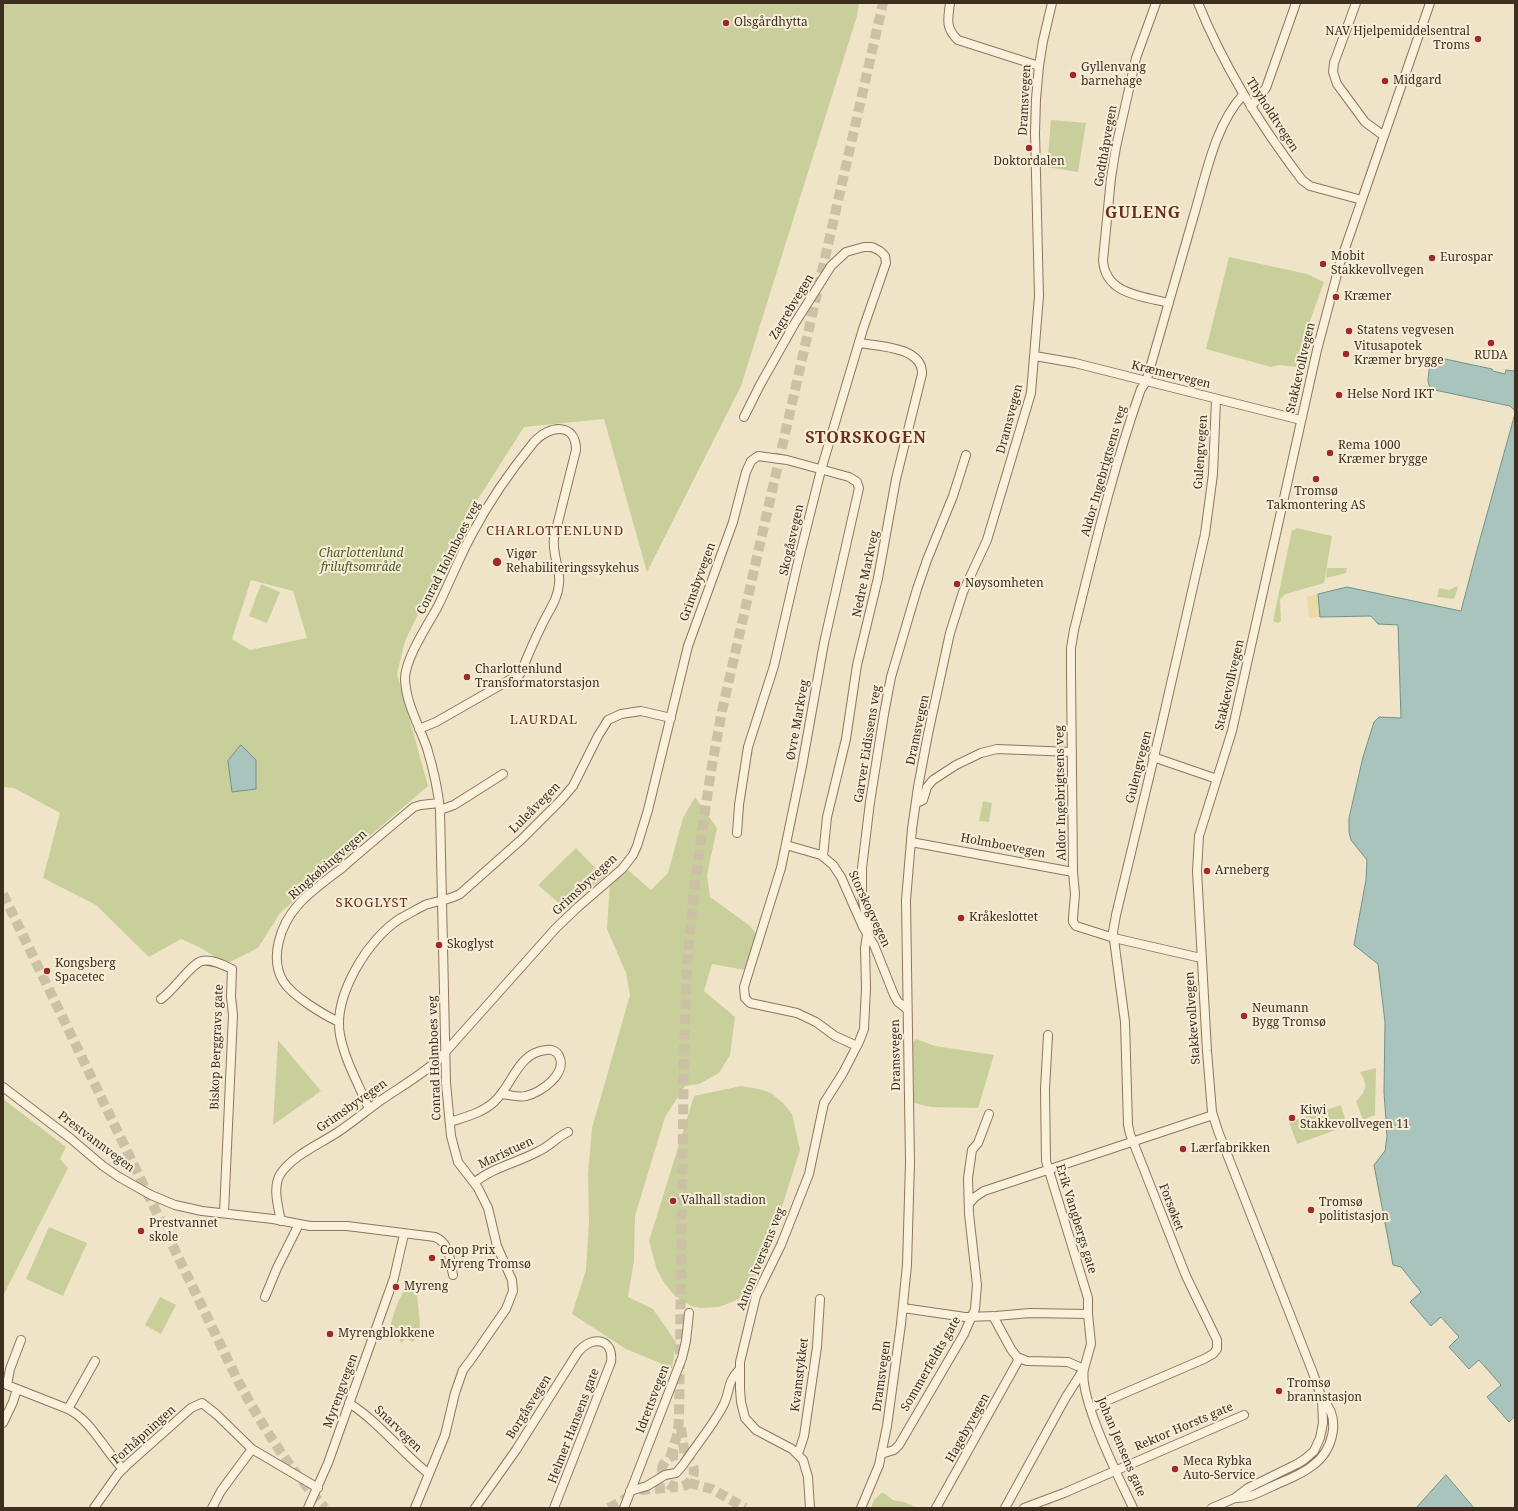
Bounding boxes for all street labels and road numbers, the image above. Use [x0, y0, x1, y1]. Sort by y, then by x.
street label: Dramsvegen [1016, 64, 1034, 136]
street label: Thyholdtvegen [1243, 75, 1301, 155]
street label: Godthåpvegen [1092, 104, 1120, 188]
street label: Zagrebvegen [767, 272, 817, 342]
street label: Stakkevollvegen [1284, 321, 1318, 415]
street label: Kræmervegen [1130, 358, 1212, 392]
street label: Dramsvegen [994, 383, 1026, 455]
street label: Aldor Ingebrigtsens veg [1078, 404, 1130, 538]
street label: Gulengvegen [1191, 414, 1211, 490]
street label: Conrad Holmboes veg [414, 499, 484, 617]
street label: Skogåsvegen [777, 503, 807, 577]
street label: Nedre Markveg [850, 529, 882, 619]
street label: Grimsbyvegen [677, 541, 719, 623]
street label: Stakkevollvegen [1213, 638, 1247, 732]
street label: Øvre Markveg [784, 679, 812, 761]
street label: Garver Eidissens veg [852, 684, 884, 804]
street label: Dramsvegen [904, 693, 932, 767]
street label: Aldor Ingebrigtsens veg [1053, 725, 1069, 861]
street label: Gulengvegen [1123, 729, 1155, 805]
street label: Luleåvegen [507, 780, 563, 836]
street label: Ringkøbingvegen [286, 827, 370, 903]
street label: Holmboevegen [959, 831, 1047, 861]
street label: Grimsbyvegen [550, 852, 620, 918]
street label: Storskogvegen [845, 868, 893, 950]
street label: Stakkevollvegen [1183, 971, 1203, 1065]
street label: Biskop Berggravs gate [208, 984, 226, 1110]
street label: Conrad Holmboes veg [426, 995, 444, 1121]
street label: Dramsvegen [888, 1019, 904, 1091]
street label: Grimsbyvegen [314, 1076, 390, 1136]
street label: Prestvannvegen [55, 1109, 137, 1175]
street label: Maristuen [476, 1134, 536, 1172]
street label: Erik Vangbergs gate [1052, 1163, 1100, 1275]
street label: Forsøket [1156, 1182, 1186, 1232]
street label: Anton Iversens veg [734, 1206, 788, 1312]
street label: Sommerfeldts gate [898, 1314, 964, 1414]
street label: Kvamstykket [788, 1337, 812, 1413]
street label: Dramsvegen [870, 1340, 894, 1412]
street label: Myrengvegen [321, 1352, 361, 1430]
street label: Idrettsvegen [633, 1363, 673, 1435]
street label: Helmer Hansens gate [545, 1366, 603, 1486]
street label: Borgåsvegen [504, 1372, 554, 1442]
street label: Hagebyvegen [943, 1391, 993, 1465]
street label: Johan Jensens gate [1093, 1395, 1149, 1499]
street label: Rektor Horsts gate [1133, 1400, 1235, 1454]
street label: Forhåpningen [109, 1403, 179, 1467]
street label: Snarvegen [371, 1403, 425, 1455]

